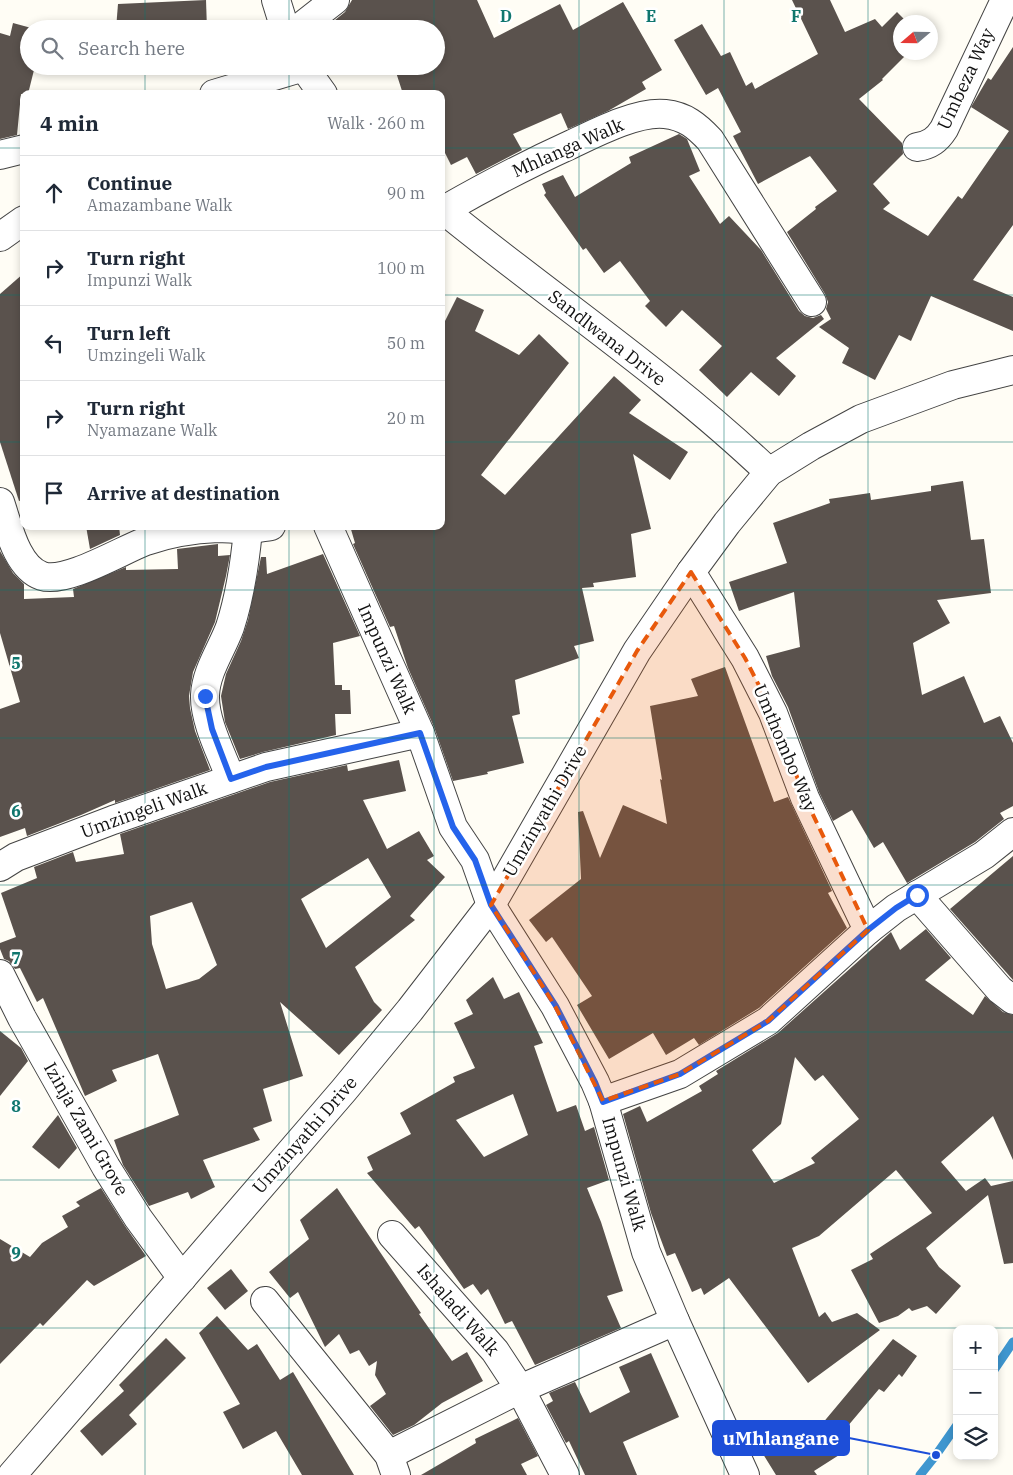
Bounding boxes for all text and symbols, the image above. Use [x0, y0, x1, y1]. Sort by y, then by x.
text: D [500, 6, 512, 26]
text: E [646, 6, 656, 26]
text: F [791, 6, 801, 26]
north arrow [893, 15, 938, 60]
search box [20, 20, 445, 75]
street label: Umbeza Way [932, 24, 999, 133]
icon: search [38, 34, 66, 62]
text: Search here [78, 36, 185, 60]
text: 4 min [40, 109, 99, 137]
text: Walk · 260 m [327, 113, 425, 133]
street label: Mhlanga Walk [509, 113, 627, 182]
text: Continue [87, 171, 172, 195]
icon: ahead [40, 179, 68, 207]
text: 90 m [387, 183, 425, 203]
text: Amazambane Walk [87, 195, 232, 215]
text: Turn right [87, 246, 185, 270]
icon: right [40, 254, 68, 282]
text: 100 m [377, 258, 425, 278]
text: Impunzi Walk [87, 270, 192, 290]
street label: Sandlwana Drive [544, 285, 671, 391]
text: Turn left [87, 321, 170, 345]
icon: left [40, 329, 68, 357]
text: 50 m [387, 333, 425, 353]
text: Umzingeli Walk [87, 345, 206, 365]
text: Turn right [87, 396, 185, 420]
icon: right [40, 404, 68, 432]
text: 20 m [387, 408, 425, 428]
text: Nyamazane Walk [87, 420, 217, 440]
icon: arrive [40, 479, 68, 507]
text: Arrive at destination [87, 481, 280, 505]
street label: Impunzi Walk [353, 600, 422, 718]
text: 5 [11, 653, 21, 673]
street label: Umthombo Way [748, 681, 823, 815]
route end [194, 685, 217, 708]
street label: Umzinyathi Drive [498, 741, 592, 881]
street label: Umzingeli Walk [77, 776, 211, 843]
text: 6 [11, 801, 21, 821]
route start [906, 884, 929, 907]
text: 7 [11, 948, 21, 968]
street label: Izinja Zami Grove [39, 1058, 134, 1200]
street label: Umzinyathi Drive [247, 1071, 362, 1198]
text: 8 [11, 1096, 21, 1116]
street label: Impunzi Walk [597, 1114, 652, 1234]
text: 9 [11, 1243, 21, 1263]
street label: Ishaladi Walk [412, 1259, 505, 1361]
map controls [953, 1325, 998, 1460]
button: + [953, 1325, 998, 1370]
button: − [953, 1370, 998, 1415]
button: layers [953, 1415, 998, 1460]
callout: uMhlangane [713, 1421, 849, 1455]
text: uMhlangane [723, 1426, 839, 1450]

